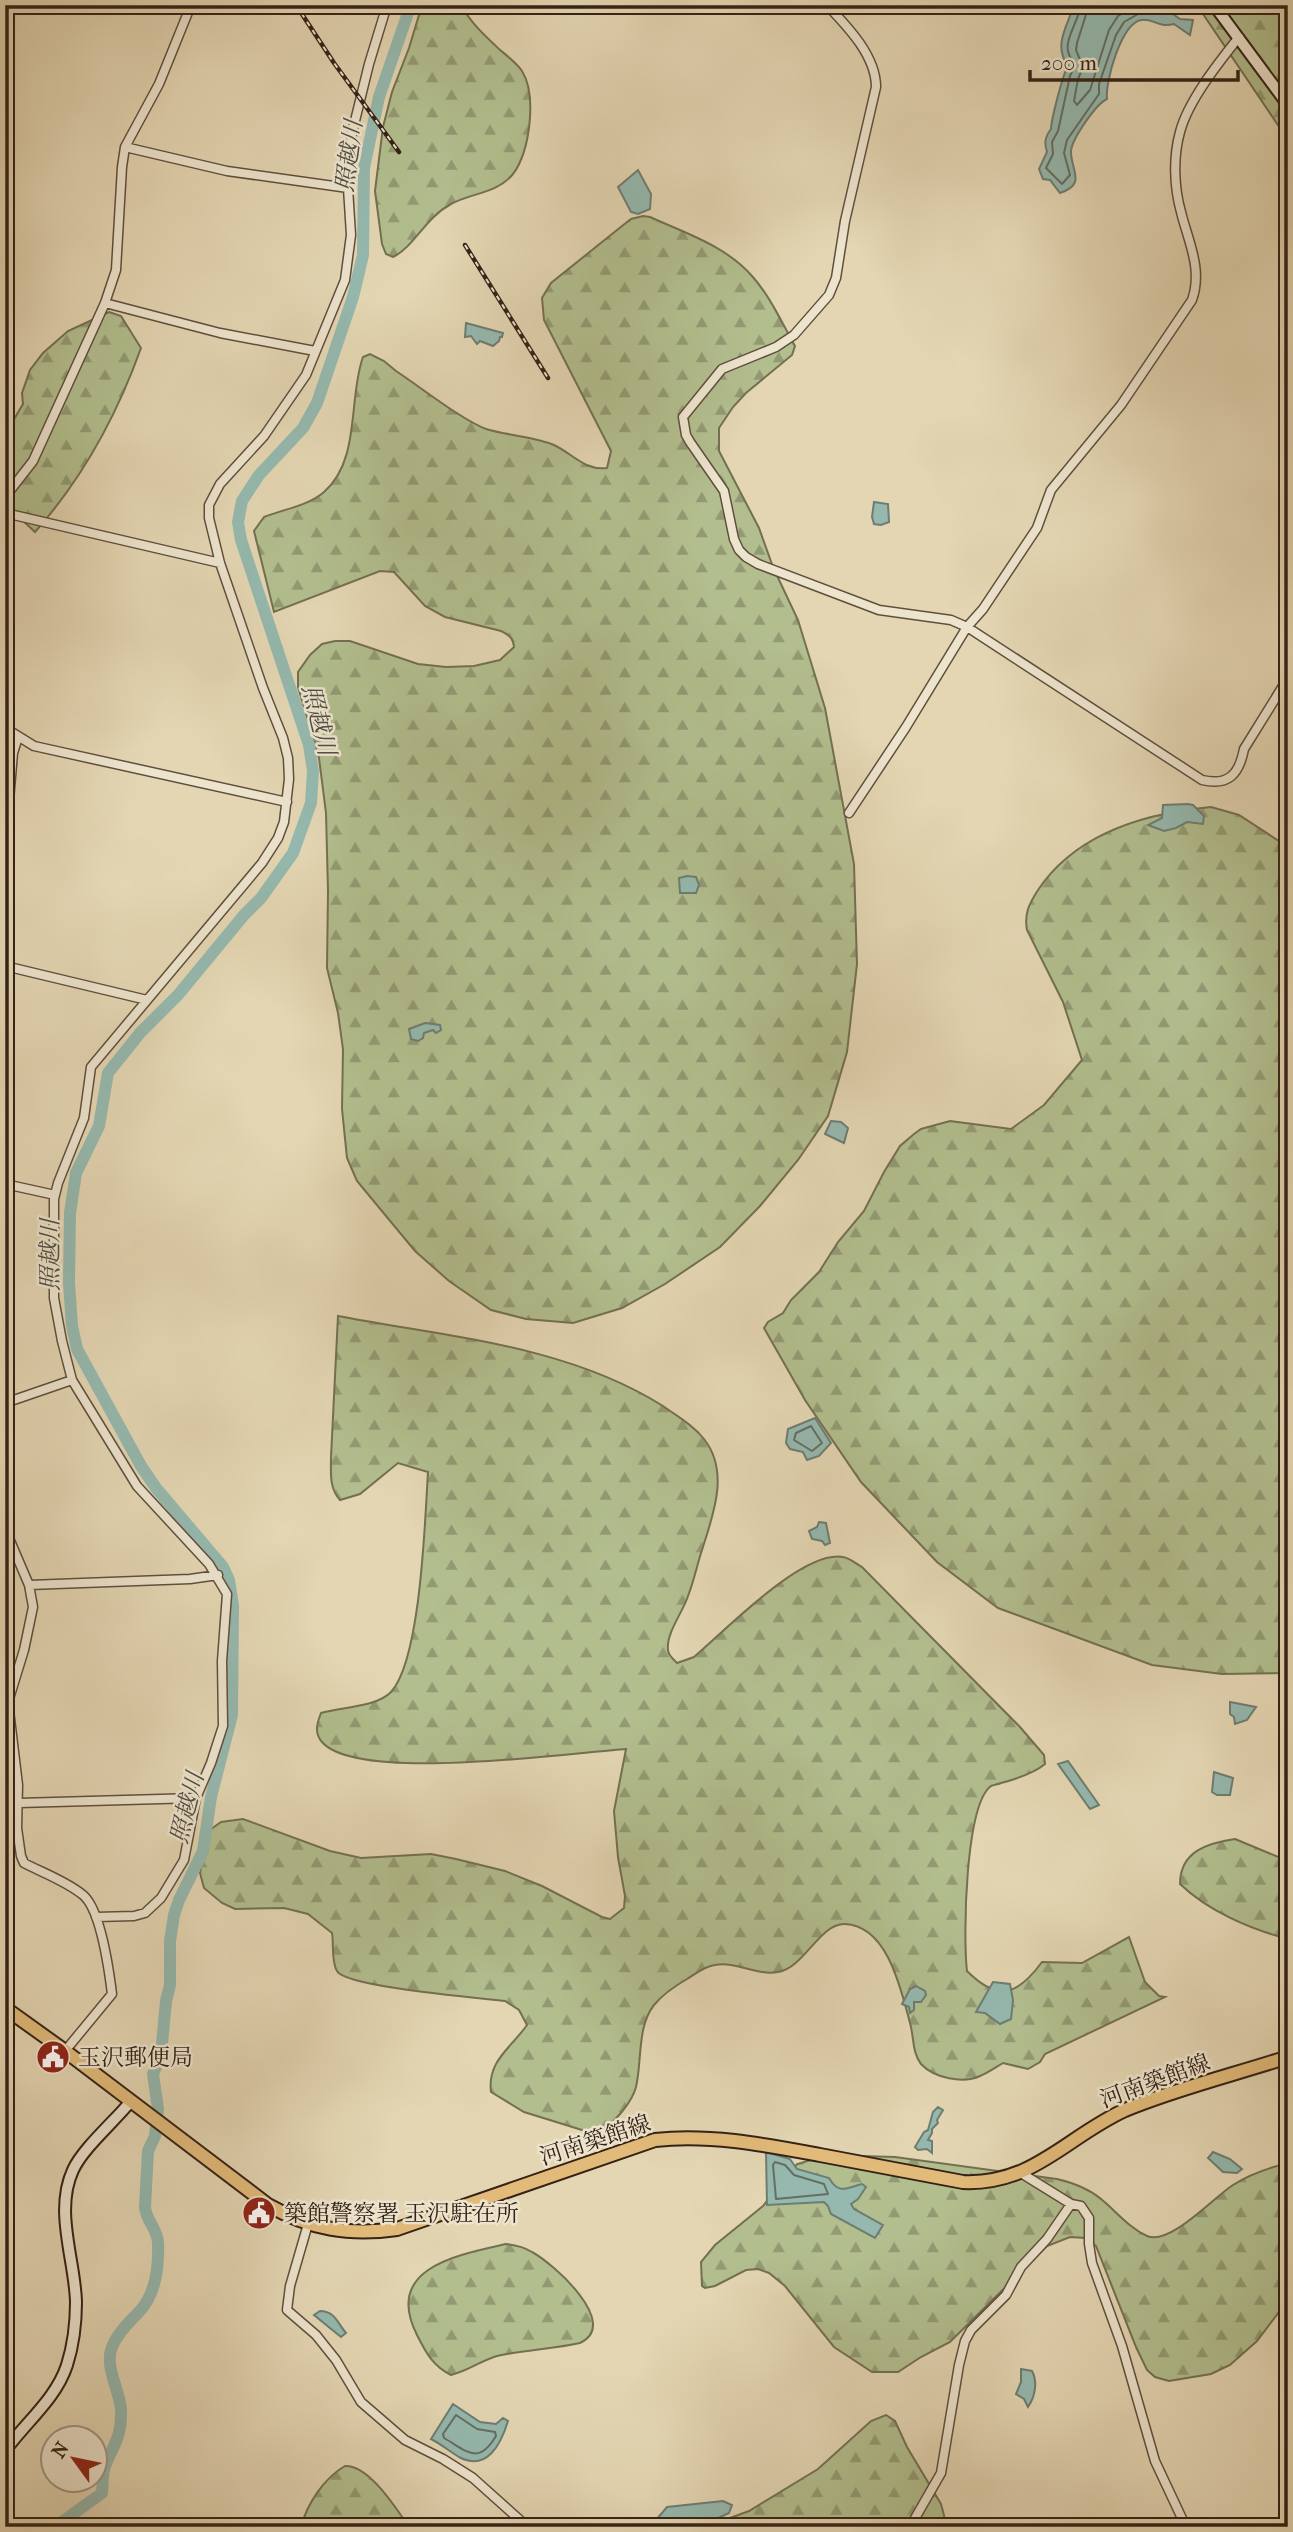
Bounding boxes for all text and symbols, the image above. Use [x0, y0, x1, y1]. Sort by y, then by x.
scale bar [1030, 38, 1239, 82]
text: 200 m [1041, 51, 1097, 75]
water label: 照越川 [330, 115, 368, 194]
water label: 照越川 [297, 682, 342, 761]
water label: 照越川 [36, 1216, 64, 1291]
water label: 照越川 [165, 1767, 210, 1846]
public building icon: 玉沢郵便局 [34, 2038, 72, 2076]
place label: 玉沢郵便局 [78, 2044, 193, 2071]
street label: 河南築館線 [1096, 2049, 1214, 2113]
street label: 河南築館線 [536, 2109, 654, 2171]
public building icon: 築館警察署 玉沢駐在所 [240, 2194, 278, 2232]
place label: 築館警察署 玉沢駐在所 [284, 2200, 519, 2227]
north arrow [38, 2424, 108, 2494]
text: N [47, 2438, 74, 2462]

